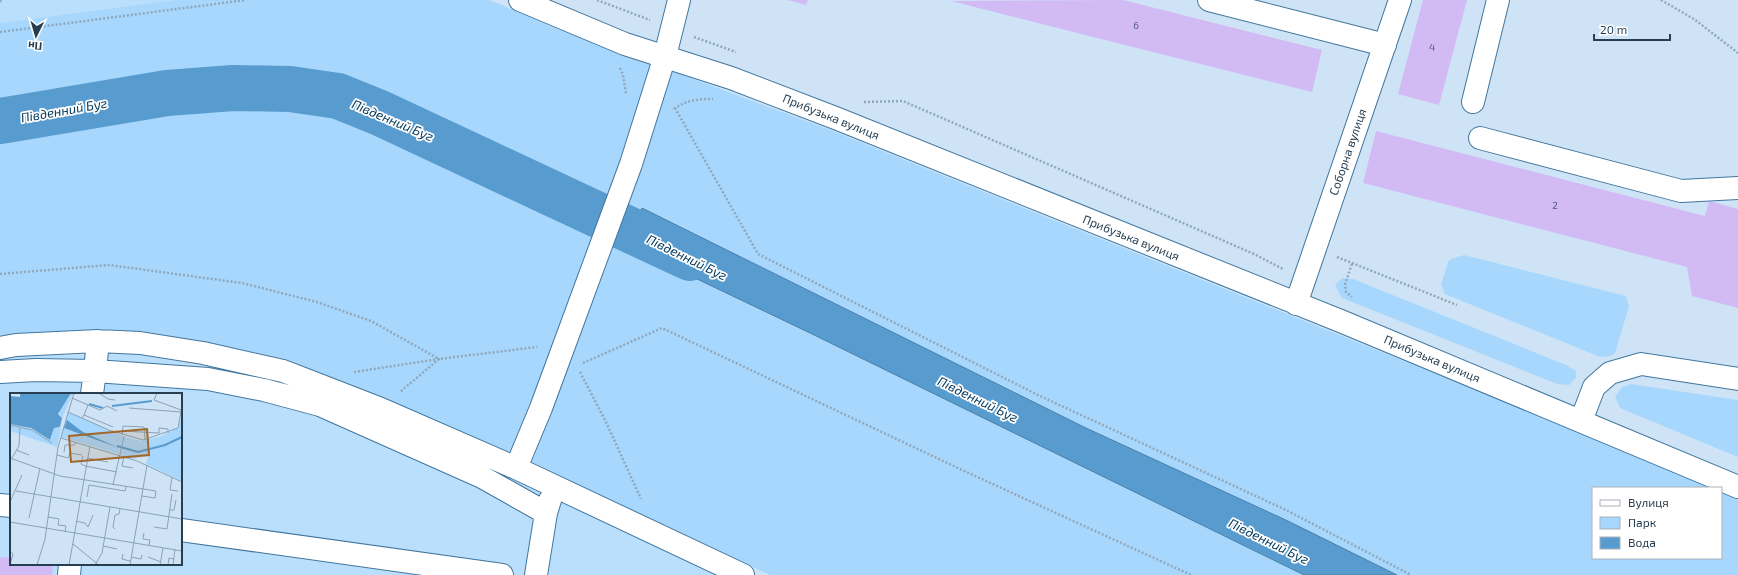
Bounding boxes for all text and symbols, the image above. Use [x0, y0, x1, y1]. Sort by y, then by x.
north arrow [16, 16, 56, 56]
scale bar [1594, 16, 1670, 42]
house number: 6 [1133, 19, 1139, 31]
text: 20 m [1600, 22, 1627, 36]
text: Пн [27, 39, 43, 54]
house number: 4 [1429, 41, 1435, 53]
street label: Прибузька вулиця [781, 90, 882, 143]
water label: Південний Буг [20, 94, 109, 125]
water label: Південний Буг [350, 96, 437, 145]
street label: Соборна вулиця [1326, 107, 1369, 197]
house number: 2 [1552, 199, 1558, 211]
street label: Прибузька вулиця [1081, 211, 1182, 264]
water label: Південний Буг [644, 231, 730, 283]
street label: Прибузька вулиця [1382, 331, 1483, 386]
water label: Південний Буг [935, 373, 1021, 425]
inset map [10, 393, 182, 565]
legend [1592, 487, 1722, 559]
text: Вулиця [1628, 495, 1669, 510]
water label: Південний Буг [1226, 515, 1312, 567]
text: Парк [1628, 515, 1657, 529]
text: Вода [1628, 535, 1656, 549]

